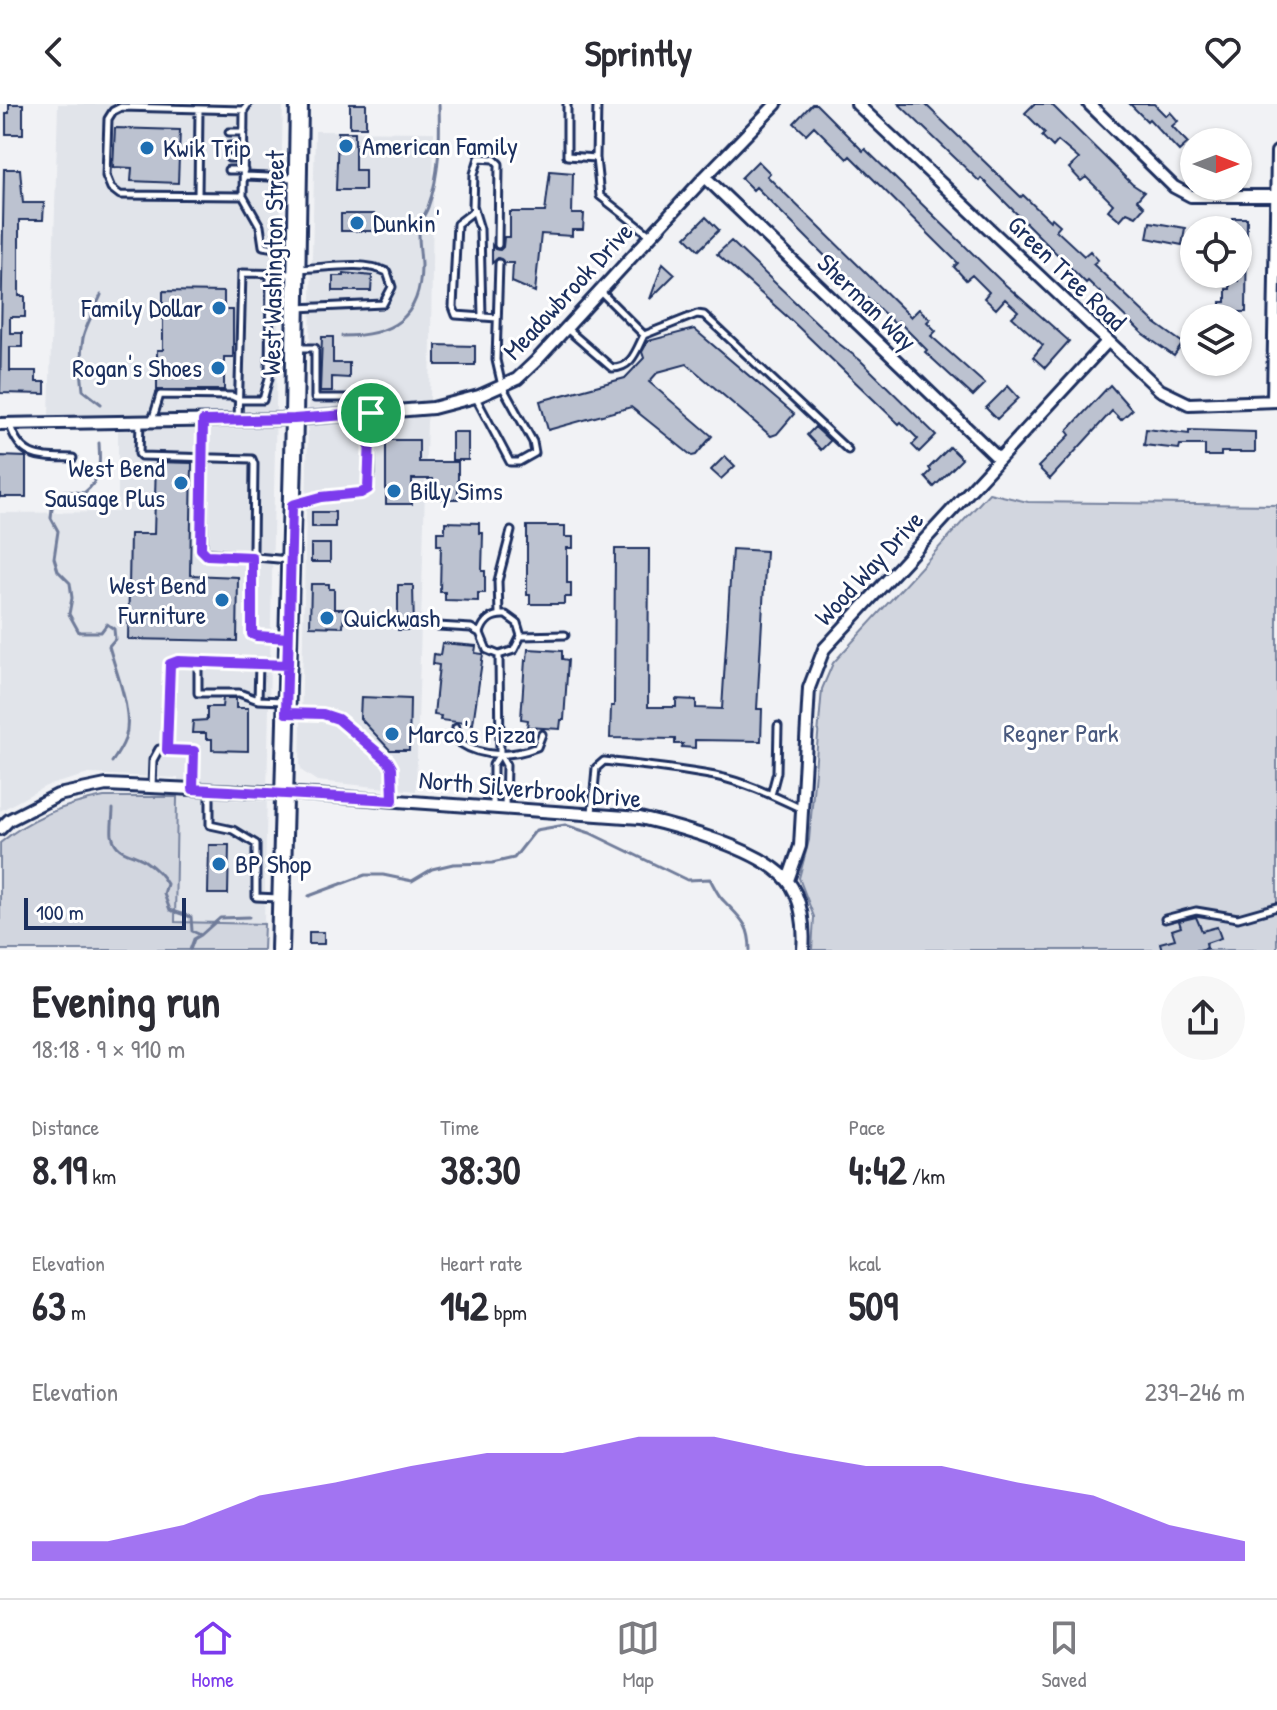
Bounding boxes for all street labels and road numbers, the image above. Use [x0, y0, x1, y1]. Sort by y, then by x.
street label: West Washington Street [253, 149, 292, 376]
street label: Green Tree Road [1000, 207, 1134, 338]
street label: Meadowbrook Drive [495, 214, 640, 367]
street label: Sherman Way [810, 245, 925, 358]
street label: Wood Way Drive [806, 503, 931, 633]
street label: North Silverbrook Drive [417, 761, 643, 816]

